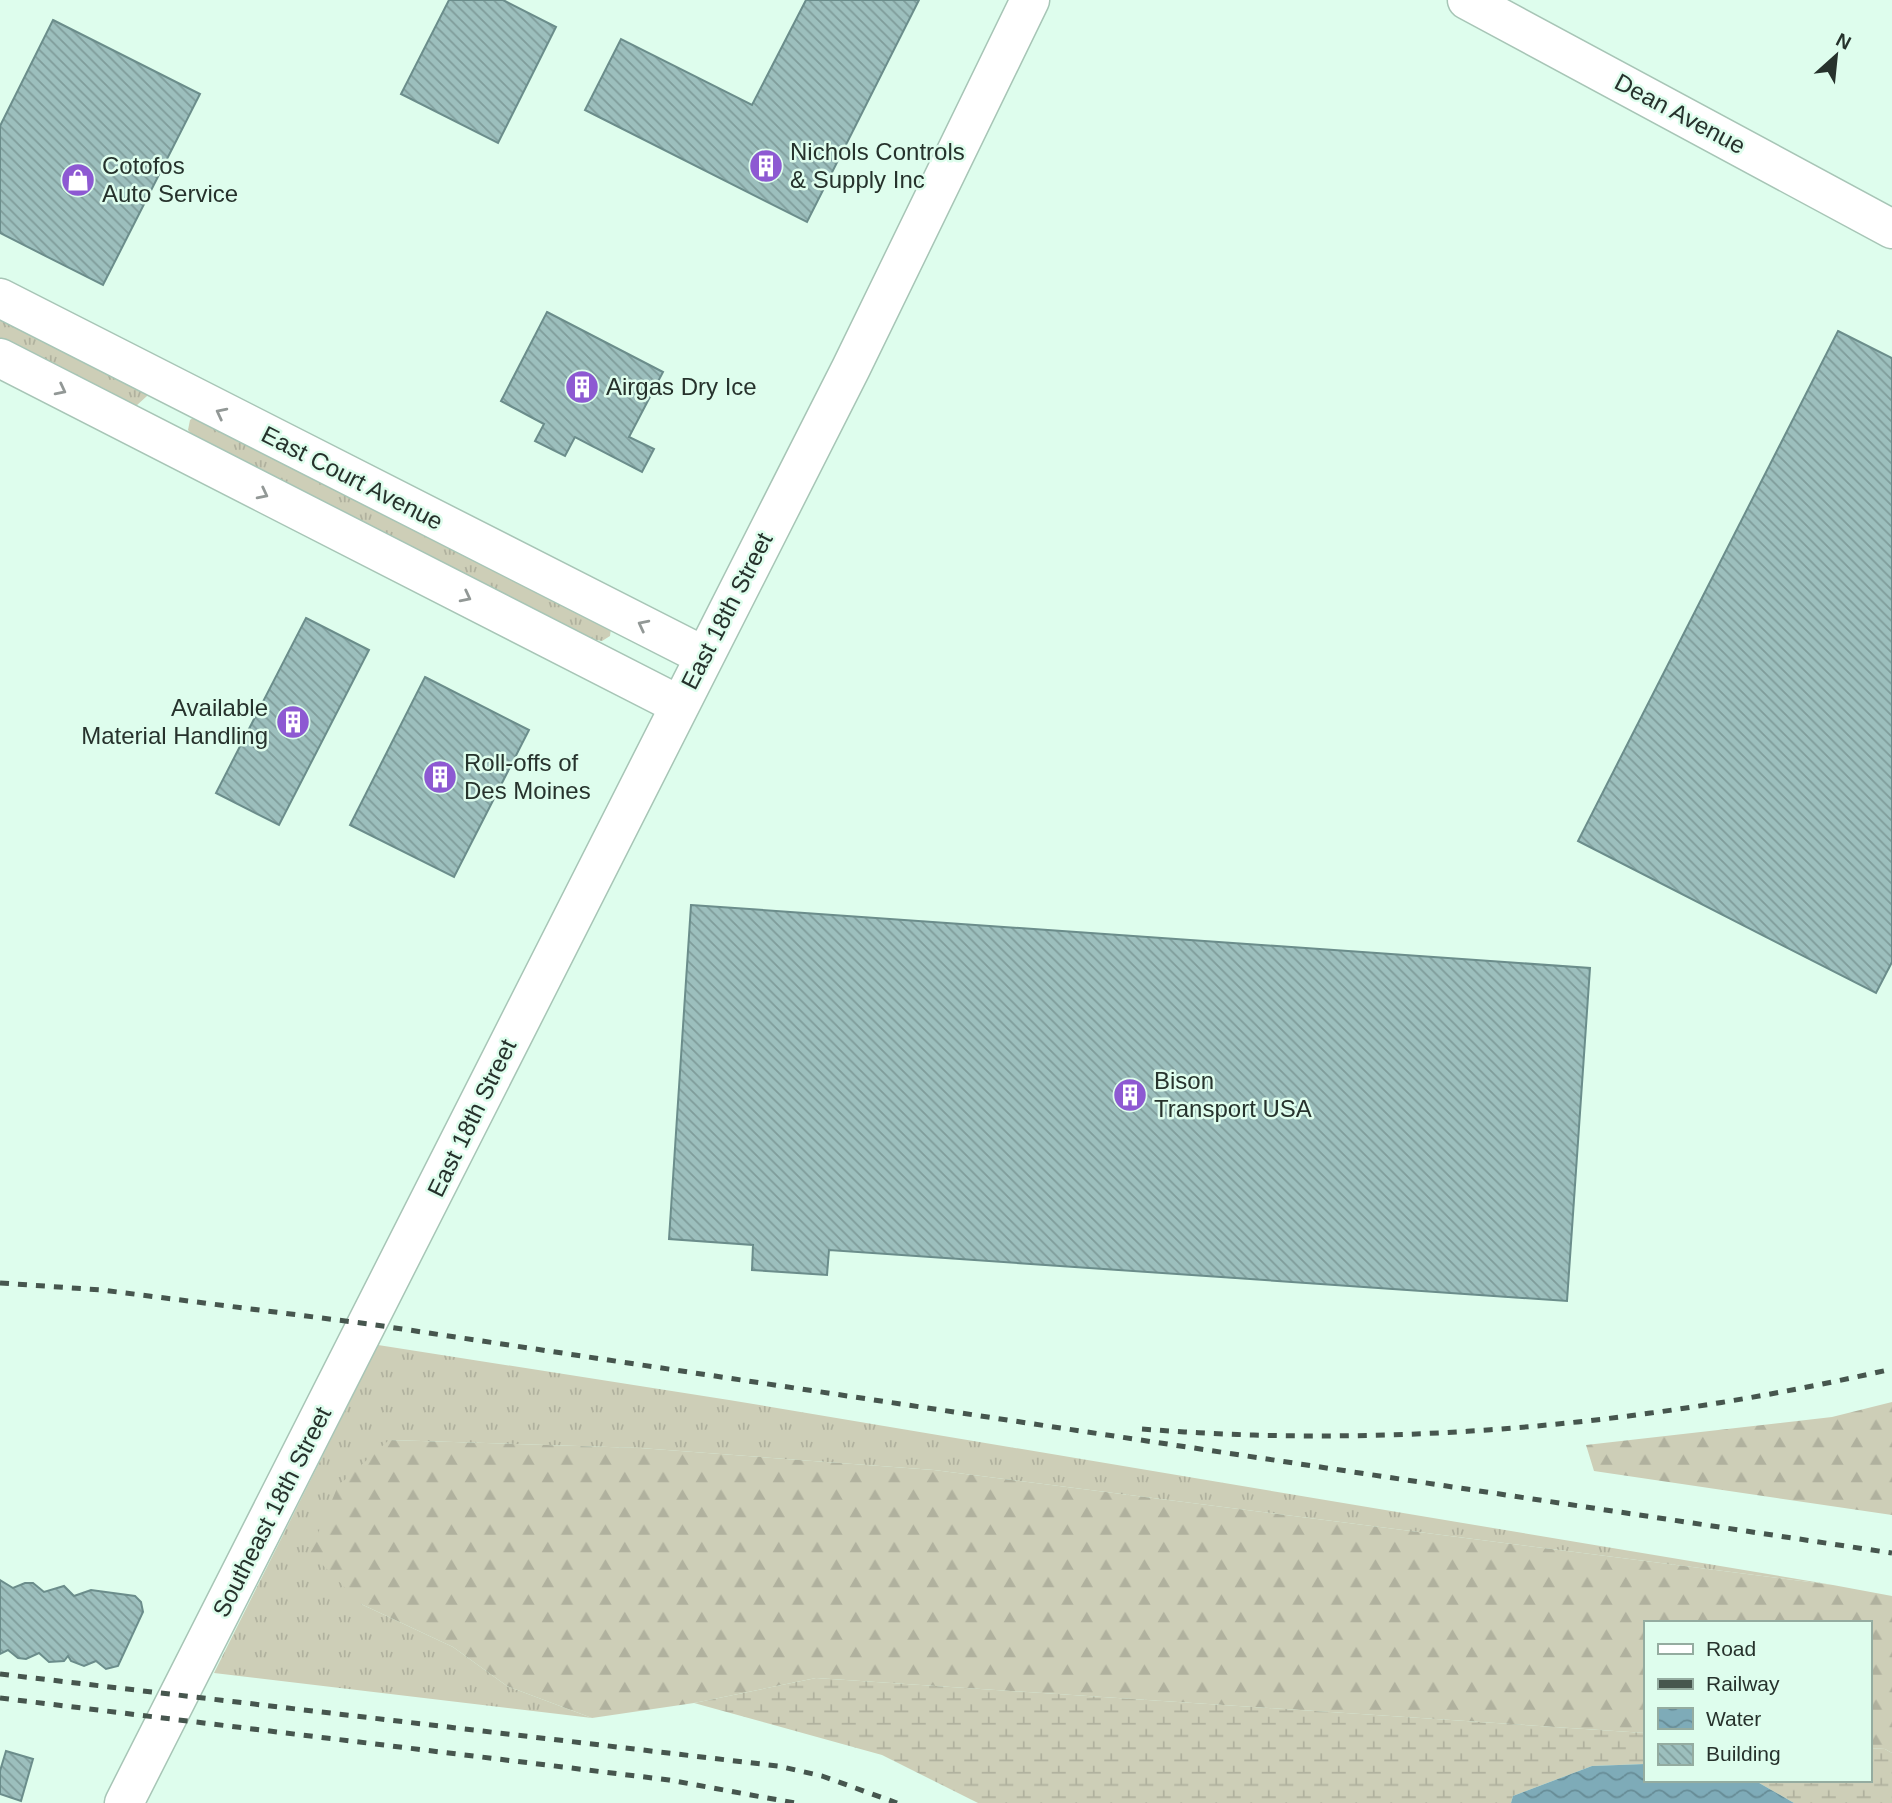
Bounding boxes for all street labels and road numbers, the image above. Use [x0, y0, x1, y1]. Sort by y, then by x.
street label: Dean Avenue [1610, 68, 1750, 159]
street label: East Court Avenue [257, 420, 447, 535]
street label: East 18th Street [675, 528, 778, 694]
street label: East 18th Street [422, 1034, 522, 1201]
street label: Southeast 18th Street [207, 1402, 336, 1621]

